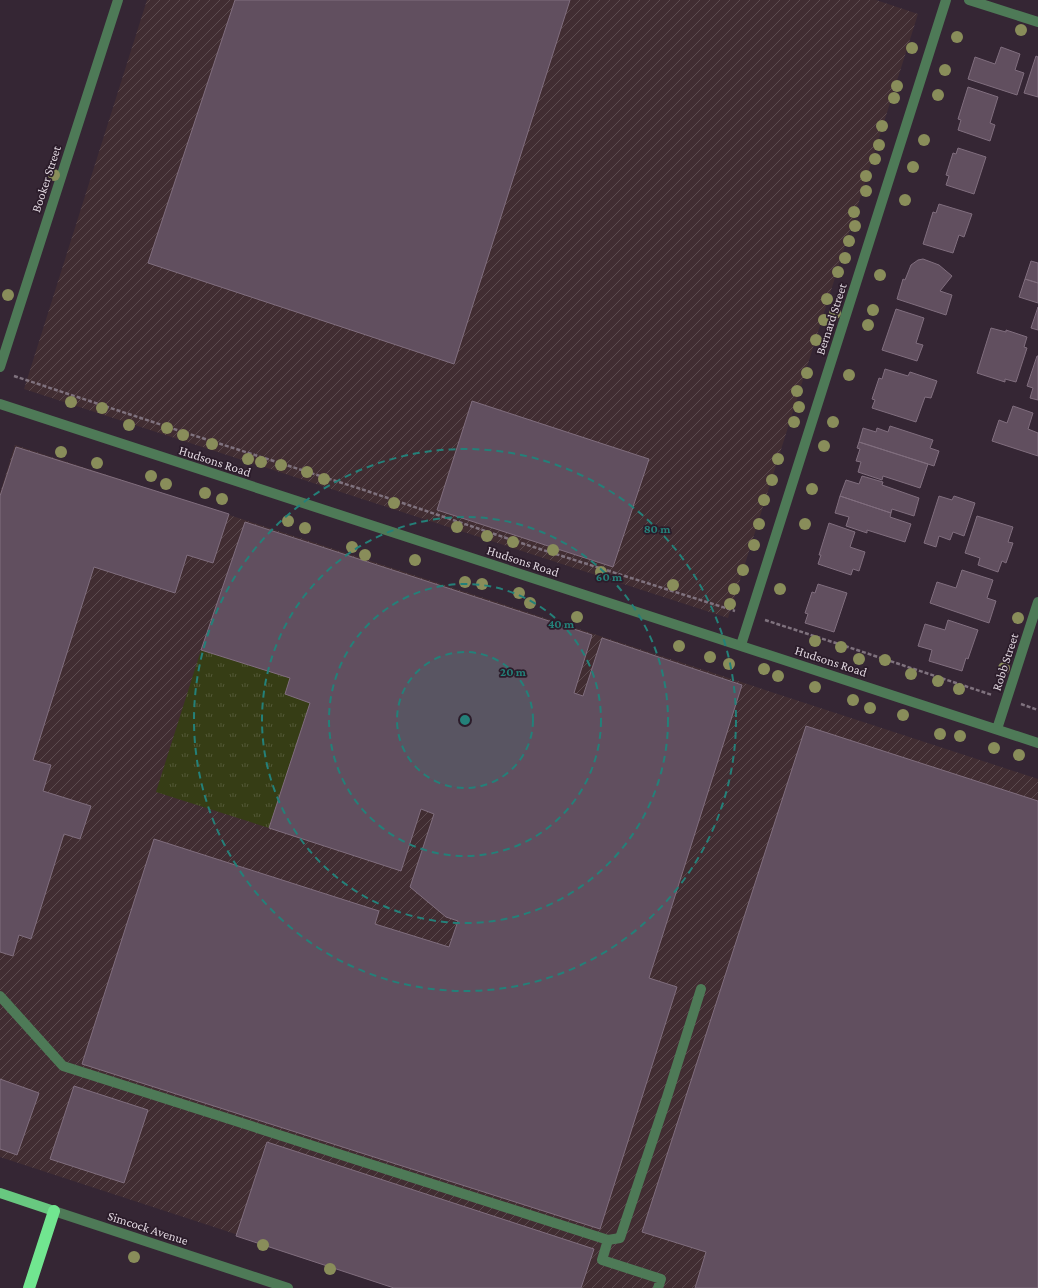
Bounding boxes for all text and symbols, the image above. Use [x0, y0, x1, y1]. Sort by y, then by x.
street label: Booker Street [28, 143, 64, 214]
street label: Bernard Street [812, 281, 850, 357]
street label: Hudsons Road [177, 442, 253, 480]
text: 80 m [644, 522, 671, 536]
street label: Hudsons Road [485, 542, 561, 580]
text: 60 m [596, 570, 623, 584]
text: 40 m [548, 617, 575, 631]
street label: Robb Street [989, 631, 1022, 693]
street label: Hudsons Road [793, 642, 869, 680]
text: 20 m [500, 665, 527, 679]
centre of rings [458, 713, 472, 727]
street label: Simcock Avenue [106, 1208, 191, 1248]

